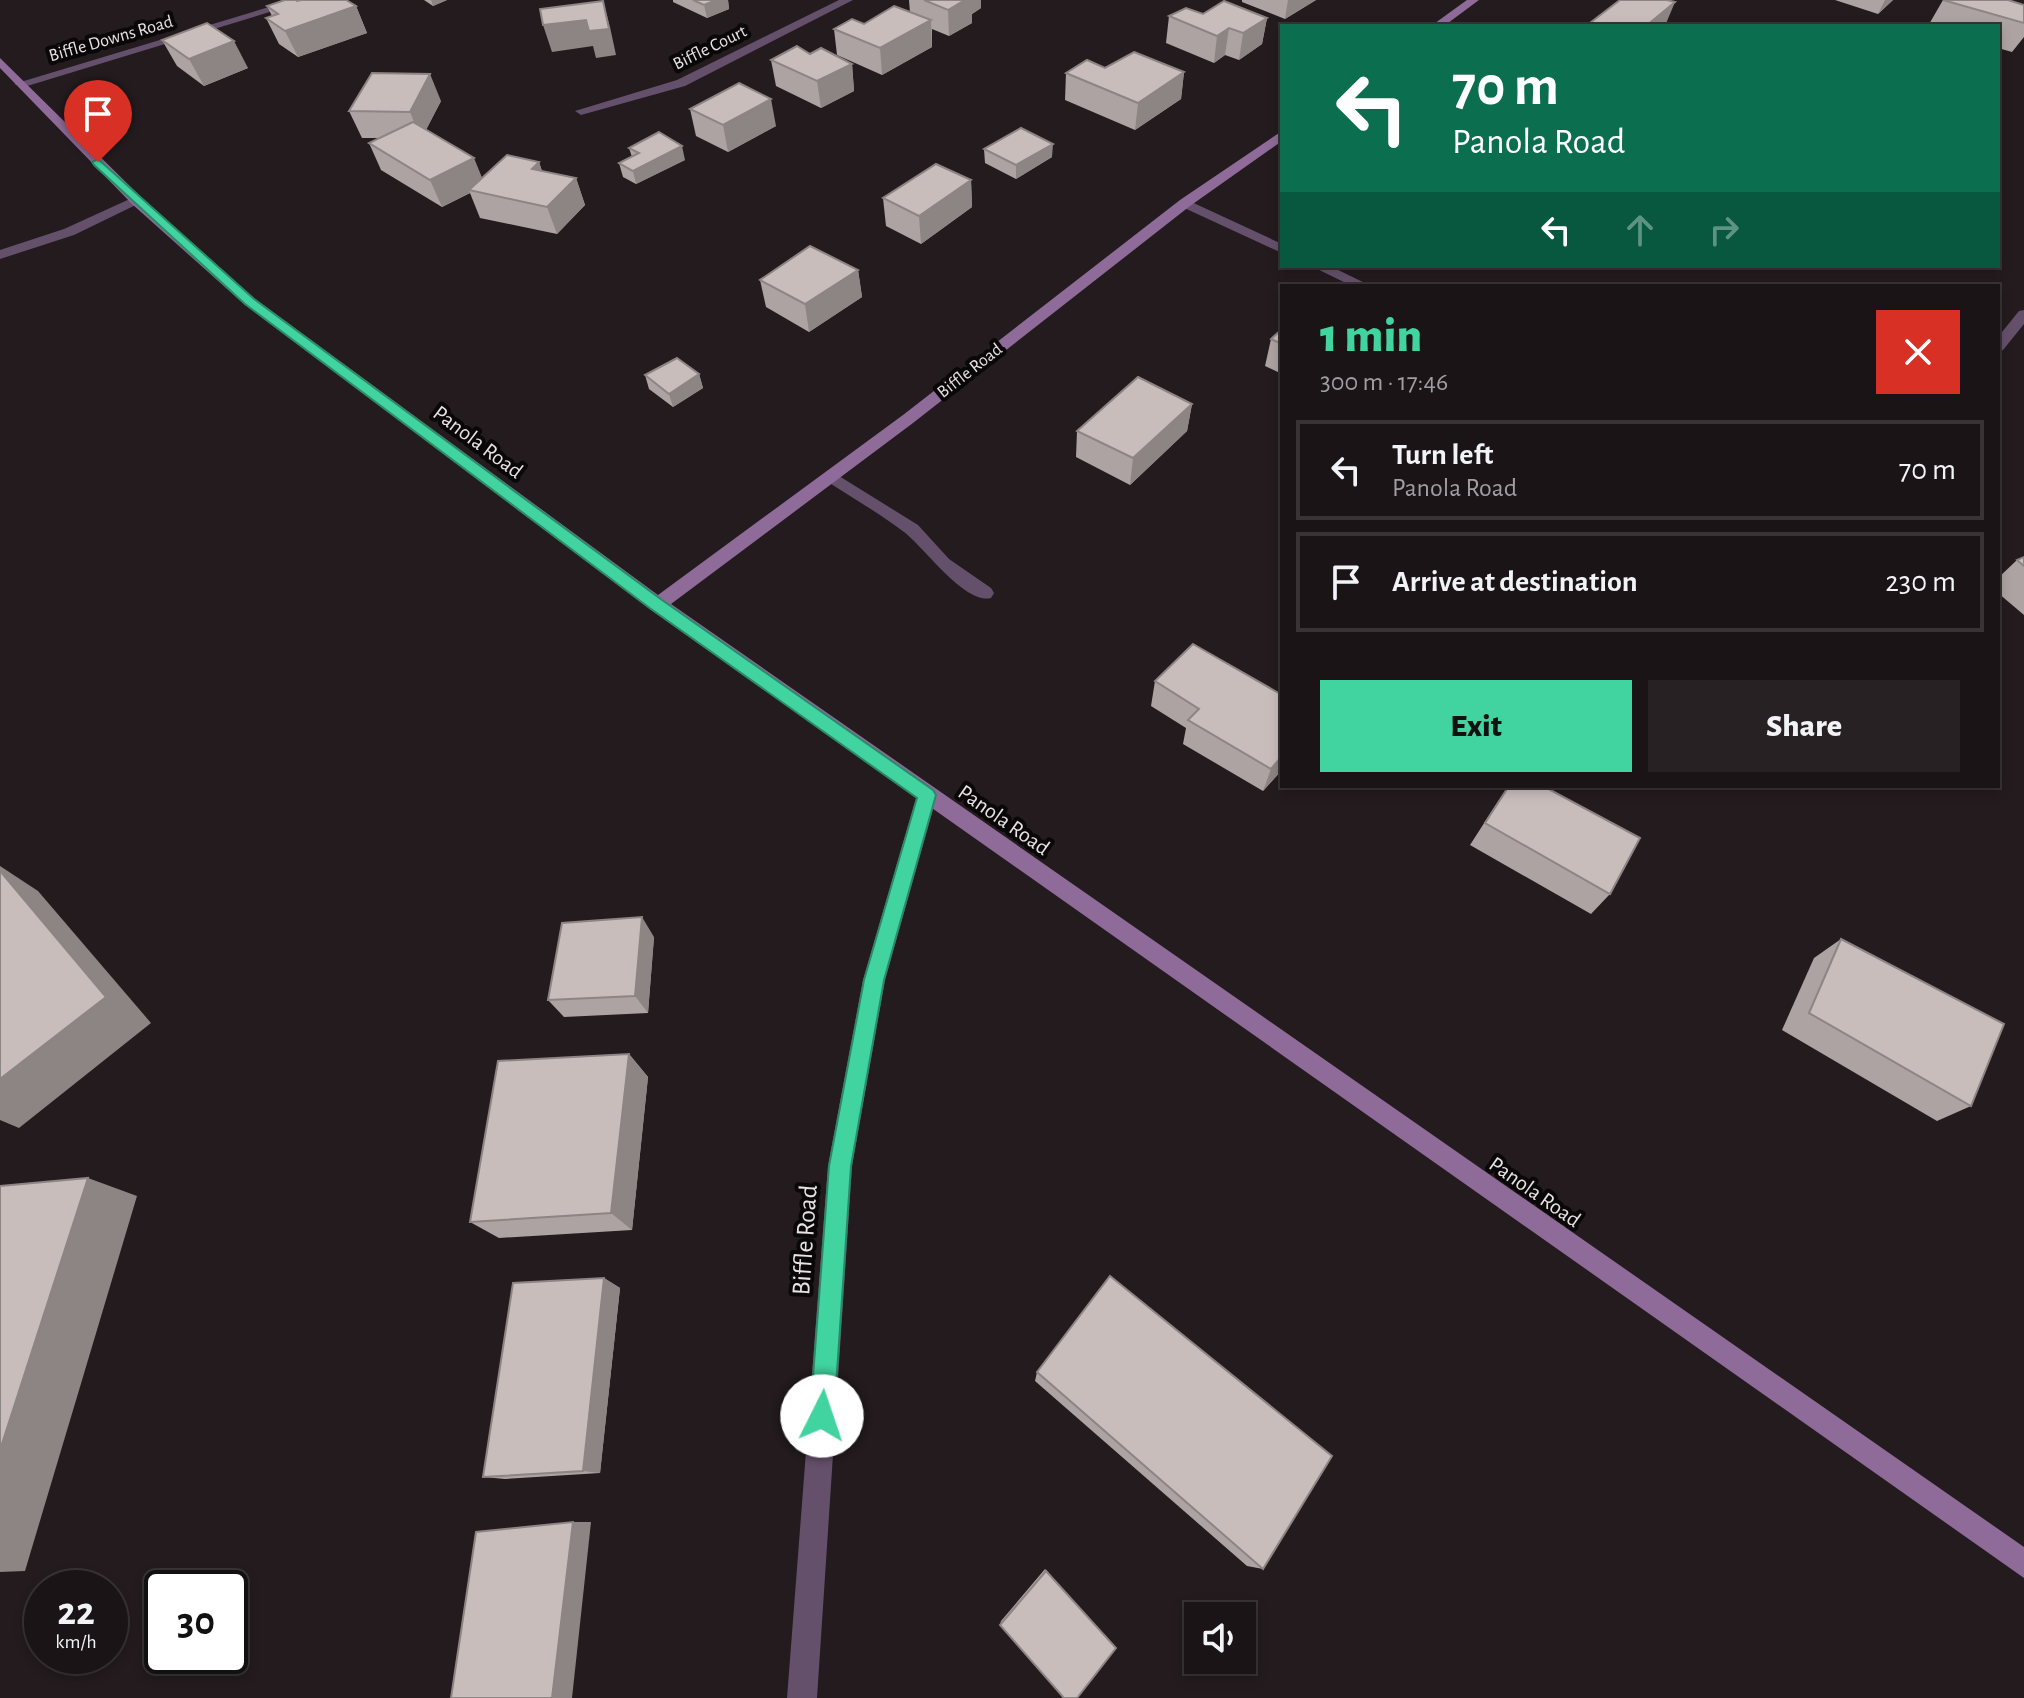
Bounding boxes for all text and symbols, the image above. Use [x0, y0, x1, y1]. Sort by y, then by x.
street label: Biffle Downs Road [47, 13, 175, 65]
street label: Biffle Court [670, 22, 750, 73]
icon: left [1320, 56, 1424, 160]
text: 70 m [1452, 59, 1559, 115]
pin [64, 80, 132, 162]
icon: arrive [76, 92, 120, 136]
text: Panola Road [1452, 124, 1625, 160]
icon: left [1534, 208, 1578, 252]
icon: ahead [1618, 208, 1662, 252]
icon: right [1702, 208, 1746, 252]
button: close [1876, 310, 1960, 394]
text: 1 min [1320, 313, 1422, 361]
street label: Biffle Road [934, 340, 1006, 402]
text: 300 m · 17:46 [1320, 369, 1448, 395]
street label: Panola Road [429, 401, 527, 483]
text: Turn left [1392, 440, 1493, 470]
icon: left [1324, 448, 1368, 492]
text: 70 m [1899, 455, 1956, 485]
text: Panola Road [1392, 475, 1517, 501]
icon: arrive [1324, 560, 1368, 604]
text: Arrive at destination [1392, 567, 1638, 597]
text: 230 m [1885, 567, 1956, 597]
button: Exit [1320, 680, 1632, 772]
button: Share [1648, 680, 1960, 772]
street label: Panola Road [954, 781, 1054, 859]
street label: Panola Road [1485, 1153, 1585, 1231]
street label: Biffle Road [788, 1184, 822, 1296]
position arrow [780, 1374, 864, 1458]
speed limit sign: 30 [144, 1570, 248, 1674]
text: 22 [57, 1592, 95, 1632]
map controls [1184, 1602, 1256, 1674]
button: sound [1184, 1602, 1256, 1674]
text: km/h [55, 1632, 97, 1652]

